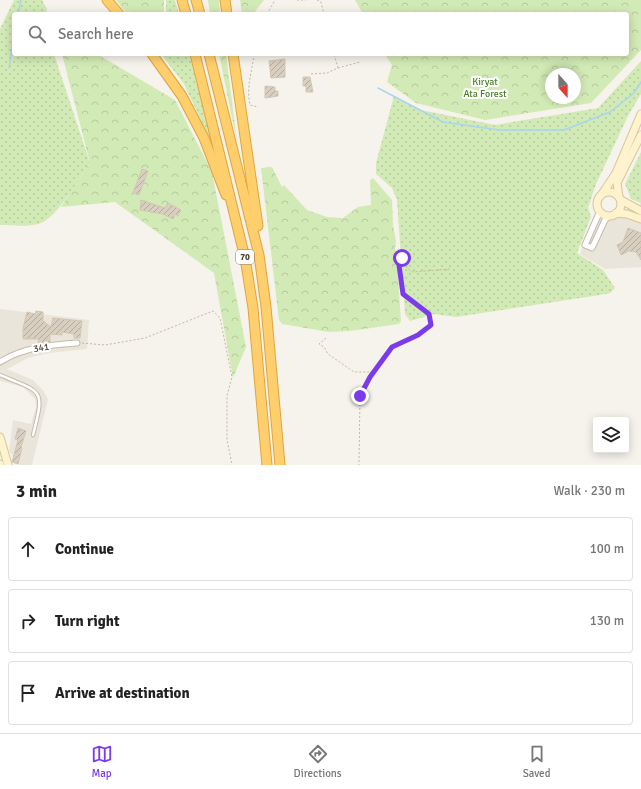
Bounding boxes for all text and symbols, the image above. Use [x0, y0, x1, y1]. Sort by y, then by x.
search box [12, 12, 629, 56]
icon: search [26, 23, 48, 45]
text: Search here [58, 25, 134, 43]
north arrow [545, 68, 581, 104]
park label: Kiryat Ata Forest [463, 76, 507, 100]
route start [393, 249, 411, 267]
road number: 70 [236, 250, 254, 264]
street label: 341 [32, 341, 50, 355]
route end [351, 387, 369, 405]
map controls [593, 417, 629, 453]
button: layers [593, 417, 629, 453]
text: 3 min [16, 481, 57, 502]
text: Walk · 230 m [554, 483, 625, 499]
icon: ahead [17, 538, 39, 560]
text: Continue [55, 540, 114, 558]
text: 100 m [590, 541, 624, 557]
icon: right [17, 610, 39, 632]
text: Turn right [55, 612, 120, 630]
text: 130 m [590, 613, 624, 629]
icon: arrive [17, 682, 39, 704]
text: Arrive at destination [55, 684, 190, 702]
tab: Map [91, 743, 113, 780]
tab: Directions [294, 743, 342, 780]
tab: Saved [523, 743, 550, 780]

